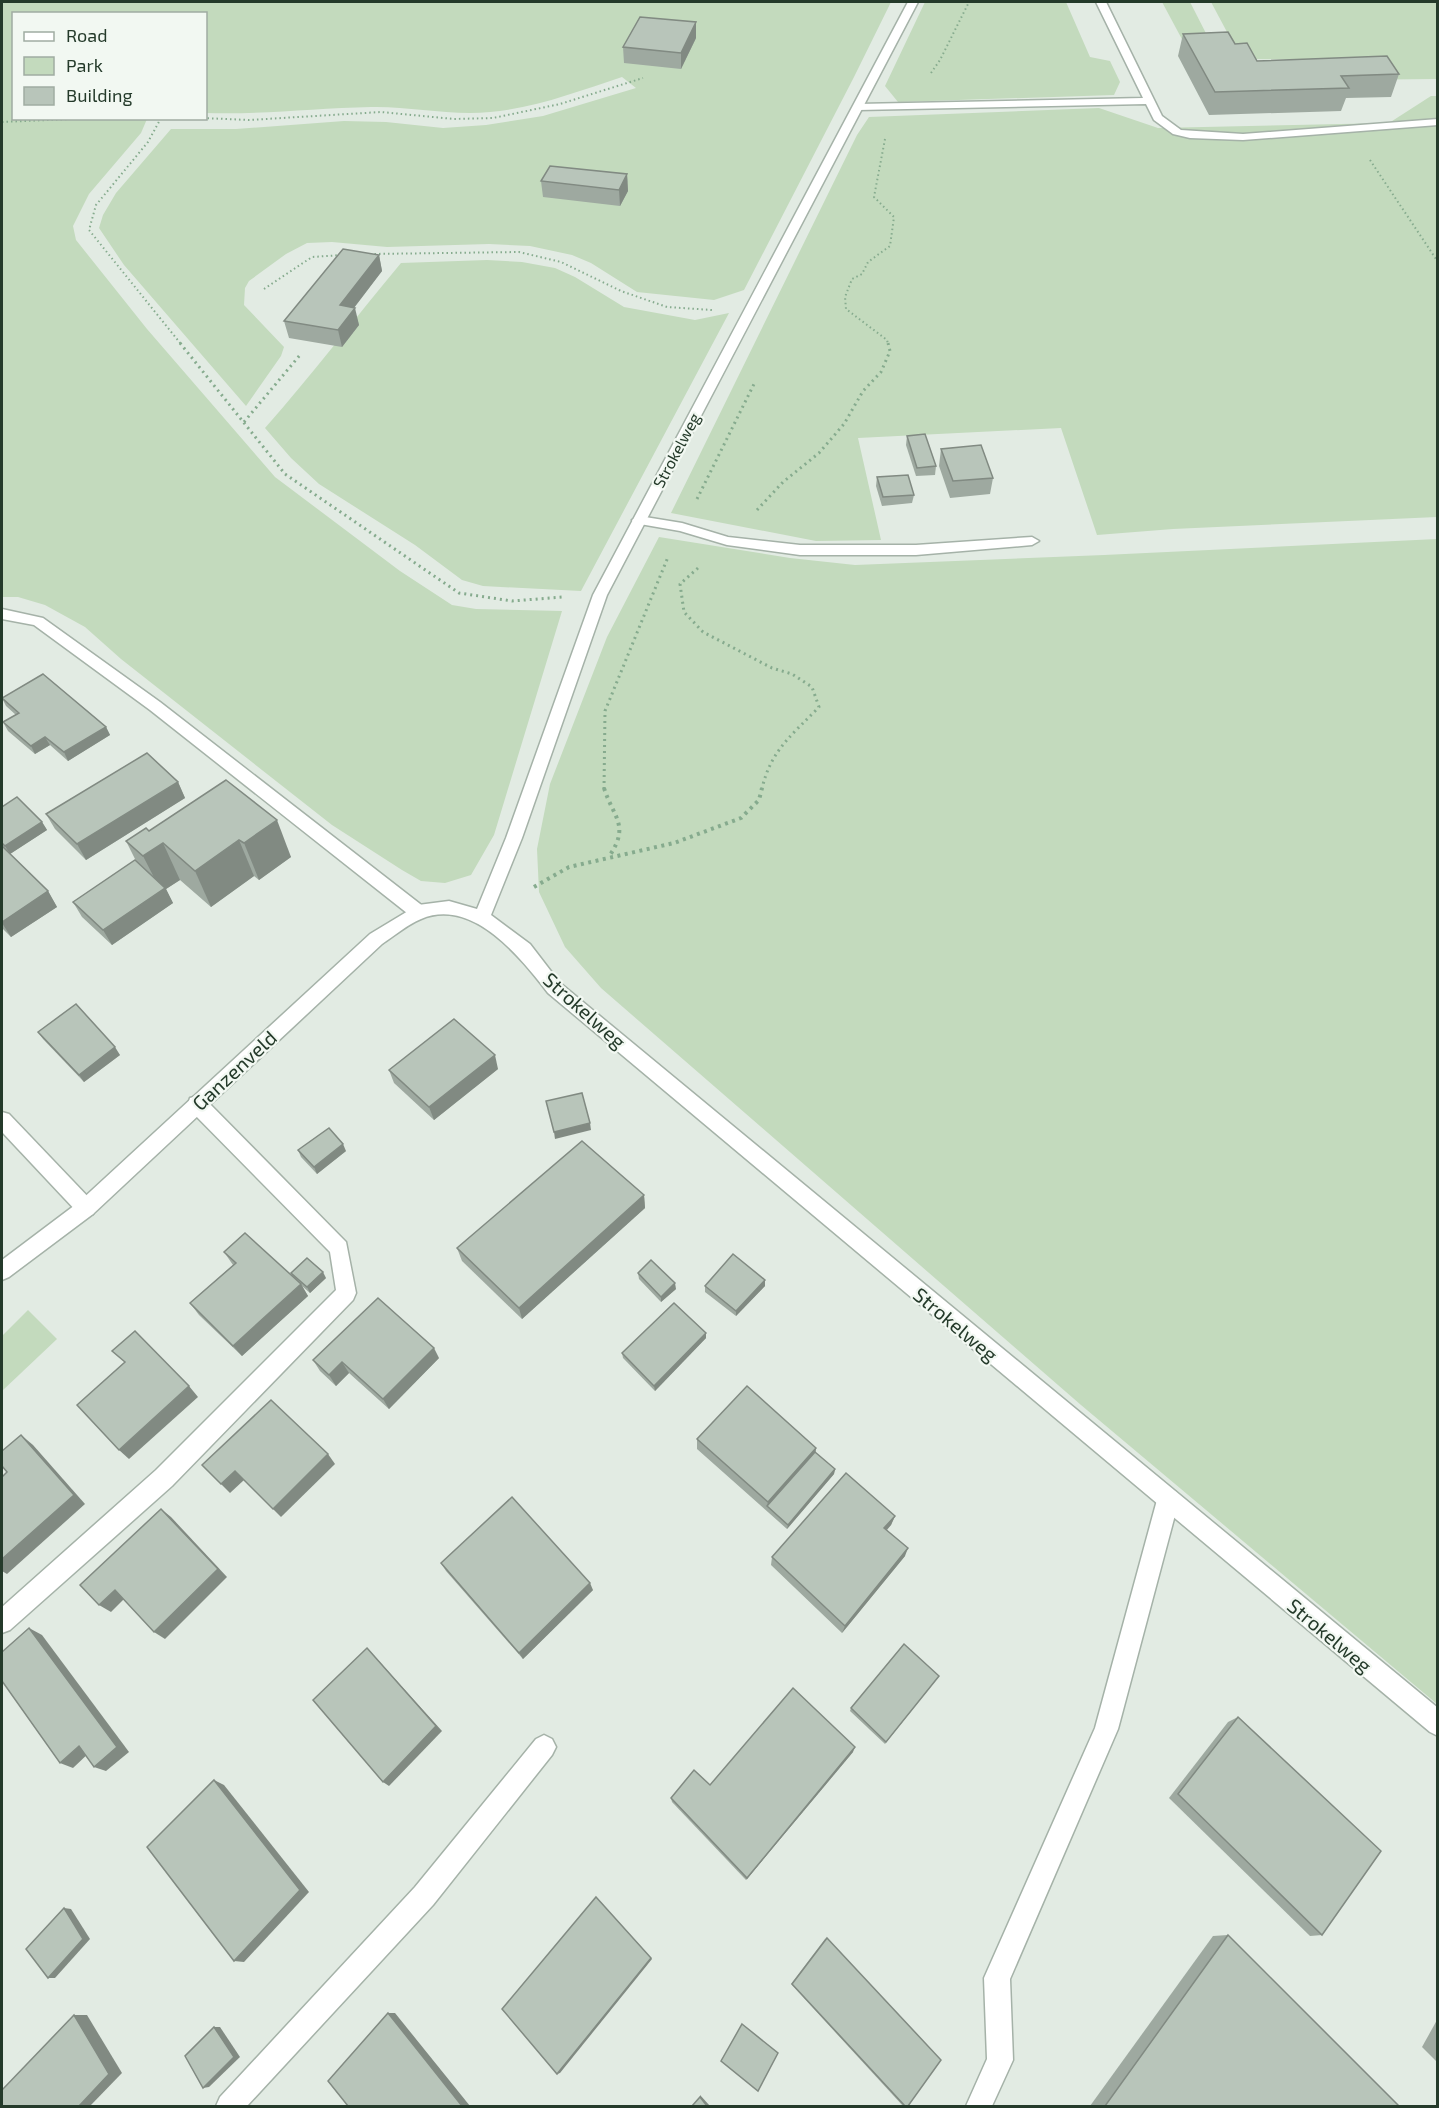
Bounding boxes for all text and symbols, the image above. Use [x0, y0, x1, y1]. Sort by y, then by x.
legend [12, 12, 207, 120]
text: Road [66, 24, 107, 46]
text: Park [66, 54, 103, 76]
text: Building [66, 84, 133, 106]
street label: Strokelweg [648, 409, 704, 491]
street label: Strokelweg [539, 967, 631, 1053]
street label: Ganzenveld [187, 1025, 281, 1115]
street label: Strokelweg [909, 1282, 1003, 1366]
street label: Strokelweg [1283, 1593, 1377, 1677]

